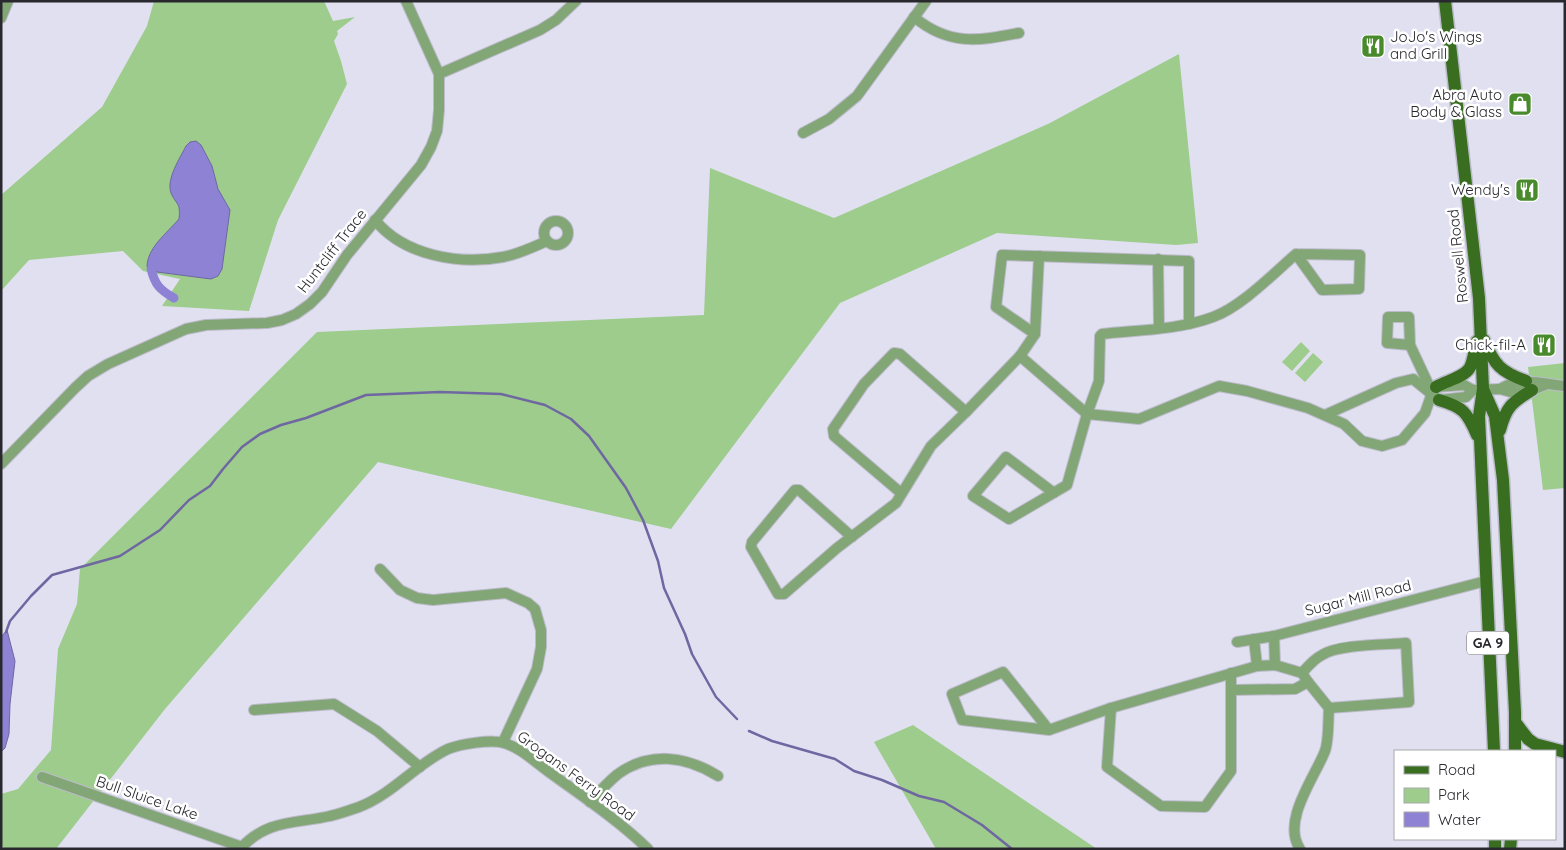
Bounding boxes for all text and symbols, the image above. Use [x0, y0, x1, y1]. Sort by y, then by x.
place label: JoJo's Wings and Grill [1390, 27, 1482, 63]
restaurant icon: JoJo's Wings and Grill [1360, 33, 1386, 59]
place label: Abra Auto Body & Glass [1410, 85, 1502, 121]
shop icon: Abra Auto Body & Glass [1507, 91, 1533, 117]
restaurant icon: Wendy's [1514, 177, 1540, 203]
place label: Wendy's [1451, 180, 1510, 199]
street label: Huntcliff Trace [293, 205, 370, 297]
street label: Roswell Road [1443, 208, 1472, 304]
restaurant icon: Chick-fil-A [1531, 332, 1557, 358]
place label: Chick-fil-A [1455, 335, 1526, 354]
street label: Sugar Mill Road [1303, 575, 1413, 620]
road number: GA 9 [1467, 632, 1509, 654]
street label: Grogans Ferry Road [514, 726, 639, 825]
legend [1394, 750, 1556, 840]
text: Road [1438, 760, 1475, 779]
street label: Bull Sluice Lake [94, 771, 201, 824]
text: Park [1438, 785, 1470, 804]
text: Water [1438, 810, 1481, 829]

